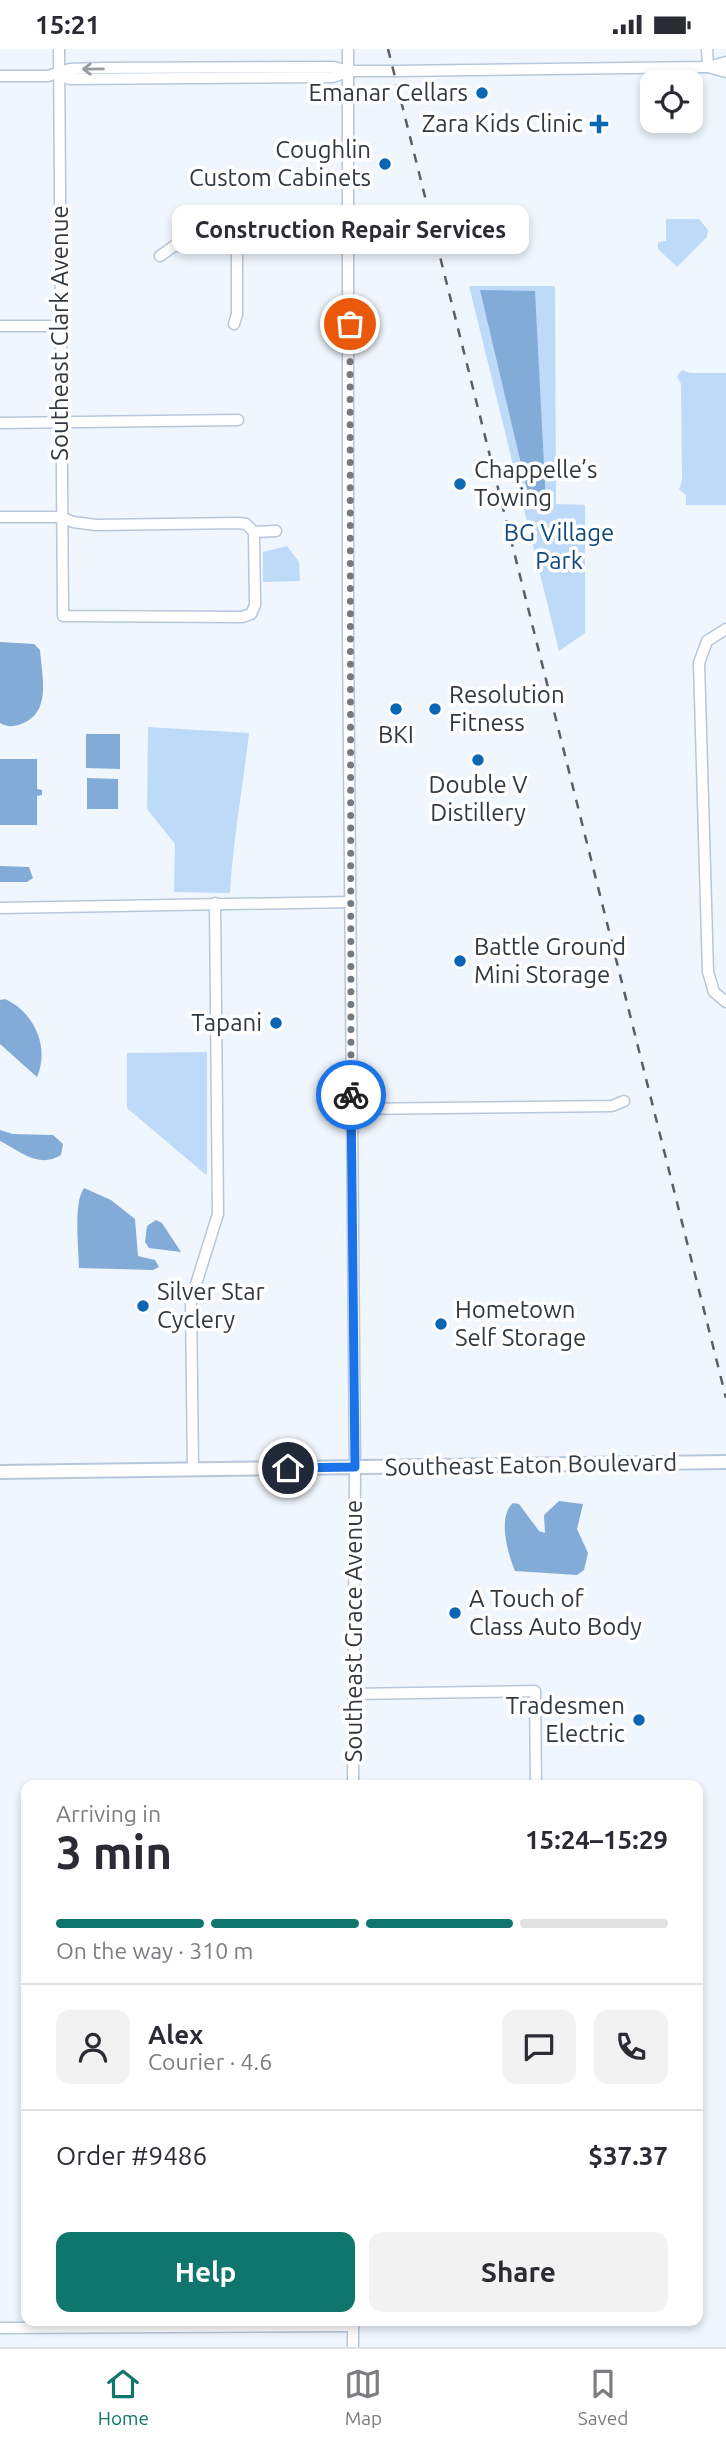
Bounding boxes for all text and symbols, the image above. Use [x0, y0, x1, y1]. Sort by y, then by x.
text: 15:21 [35, 10, 100, 39]
one-way arrow [82, 62, 105, 75]
map controls [640, 70, 703, 133]
button: locate [640, 70, 703, 133]
place label: Emanar Cellars [308, 79, 468, 106]
marker: Emanar Cellars [474, 85, 490, 101]
place label: Zara Kids Clinic [422, 110, 583, 137]
marker: Zara Kids Clinic [589, 114, 609, 134]
place label: Coughlin Custom Cabinets [189, 136, 371, 191]
marker: Coughlin Custom Cabinets [377, 156, 393, 172]
street label: Southeast Clark Avenue [46, 205, 73, 461]
callout: Construction Repair Services [172, 205, 528, 254]
text: Construction Repair Services [195, 217, 506, 242]
pin [320, 294, 380, 354]
icon: bag [331, 305, 369, 343]
place label: Chappelle’s Towing [474, 456, 597, 511]
marker: Chappelle’s Towing [452, 476, 468, 492]
park label: BG Village Park [504, 519, 614, 574]
place label: Resolution Fitness [449, 681, 565, 736]
marker: BKI [388, 701, 404, 717]
marker: Resolution Fitness [427, 701, 443, 717]
place label: BKI [378, 721, 414, 748]
marker: Double V Distillery [470, 752, 486, 768]
place label: Double V Distillery [429, 771, 528, 826]
place label: Battle Ground Mini Storage [474, 933, 626, 988]
marker: Battle Ground Mini Storage [452, 953, 468, 969]
place label: Tapani [191, 1009, 262, 1036]
marker: Tapani [268, 1015, 284, 1031]
courier [316, 1060, 386, 1130]
icon: bike [332, 1076, 370, 1114]
place label: Silver Star Cyclery [157, 1278, 265, 1333]
place label: Hometown Self Storage [455, 1296, 586, 1351]
marker: Silver Star Cyclery [135, 1298, 151, 1314]
marker: Hometown Self Storage [433, 1316, 449, 1332]
pin [258, 1438, 318, 1498]
street label: Southeast Eaton Boulevard [385, 1448, 677, 1481]
icon: home [269, 1449, 307, 1487]
street label: Southeast Grace Avenue [340, 1500, 367, 1762]
place label: A Touch of Class Auto Body [469, 1585, 642, 1640]
marker: A Touch of Class Auto Body [447, 1605, 463, 1621]
place label: Tradesmen Electric [506, 1692, 625, 1747]
marker: Tradesmen Electric [631, 1712, 647, 1728]
text: Arriving in [56, 1801, 161, 1826]
text: 15:24–15:29 [525, 1825, 668, 1854]
text: 3 min [56, 1826, 172, 1878]
text: On the way · 310 m [56, 1938, 253, 1963]
button: person [56, 2010, 130, 2084]
button: chat [502, 2010, 576, 2084]
button: phone [594, 2010, 668, 2084]
text: Alex [148, 2020, 203, 2049]
text: Courier · 4.6 [148, 2049, 272, 2074]
text: Order #9486 [56, 2141, 207, 2170]
text: $37.37 [588, 2141, 668, 2170]
button: Help [56, 2232, 355, 2312]
button: Share [369, 2232, 668, 2312]
tab: Home [98, 2365, 149, 2429]
tab: Map [344, 2365, 382, 2429]
tab: Saved [578, 2365, 628, 2429]

